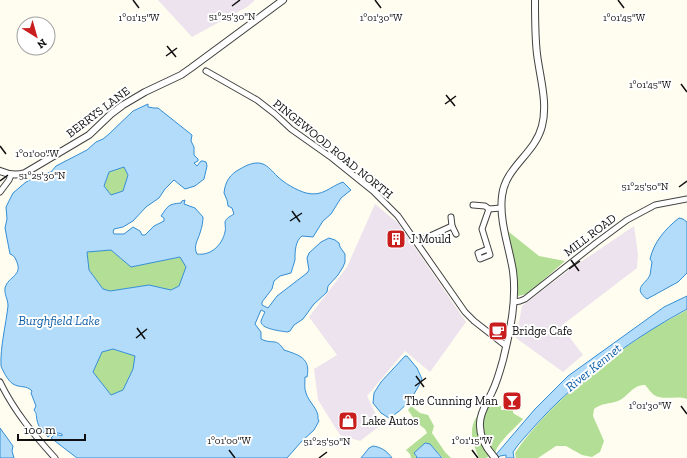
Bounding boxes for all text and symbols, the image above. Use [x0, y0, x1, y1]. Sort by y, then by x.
text: 51°25'30"N [209, 11, 256, 23]
text: 1°01'15"W [119, 12, 160, 24]
text: 1°01'30"W [360, 12, 403, 24]
text: 1°01'45"W [603, 12, 646, 24]
north arrow [16, 16, 56, 56]
text: N [34, 36, 49, 52]
text: 1°01'45"W [629, 79, 672, 91]
street label: BERRYS LANE [64, 84, 132, 140]
street label: PINGEWOOD ROAD NORTH [270, 96, 396, 202]
text: 1°01'00"W [15, 148, 59, 160]
text: 51°25'30"N [19, 170, 66, 182]
text: 51°25'50"N [622, 181, 669, 193]
street label: MILL ROAD [561, 211, 619, 259]
building icon: J Mould [385, 228, 407, 250]
place label: J Mould [410, 232, 452, 246]
water label: Burghfield Lake [18, 313, 100, 328]
cafe icon: Bridge Cafe [487, 320, 509, 342]
place label: Bridge Cafe [512, 324, 572, 338]
water label: River Kennet [562, 340, 625, 394]
bar icon: The Cunning Man [501, 390, 523, 412]
place label: The Cunning Man [405, 394, 498, 408]
text: 1°01'30"W [629, 400, 672, 412]
shop icon: Lake Autos [337, 410, 359, 432]
place label: Lake Autos [362, 414, 419, 428]
scale bar [18, 416, 85, 442]
text: 100 m [24, 423, 56, 437]
text: 1°01'00"W [207, 435, 251, 447]
text: 1°01'15"W [452, 435, 493, 447]
text: 51°25'50"N [304, 436, 351, 448]

